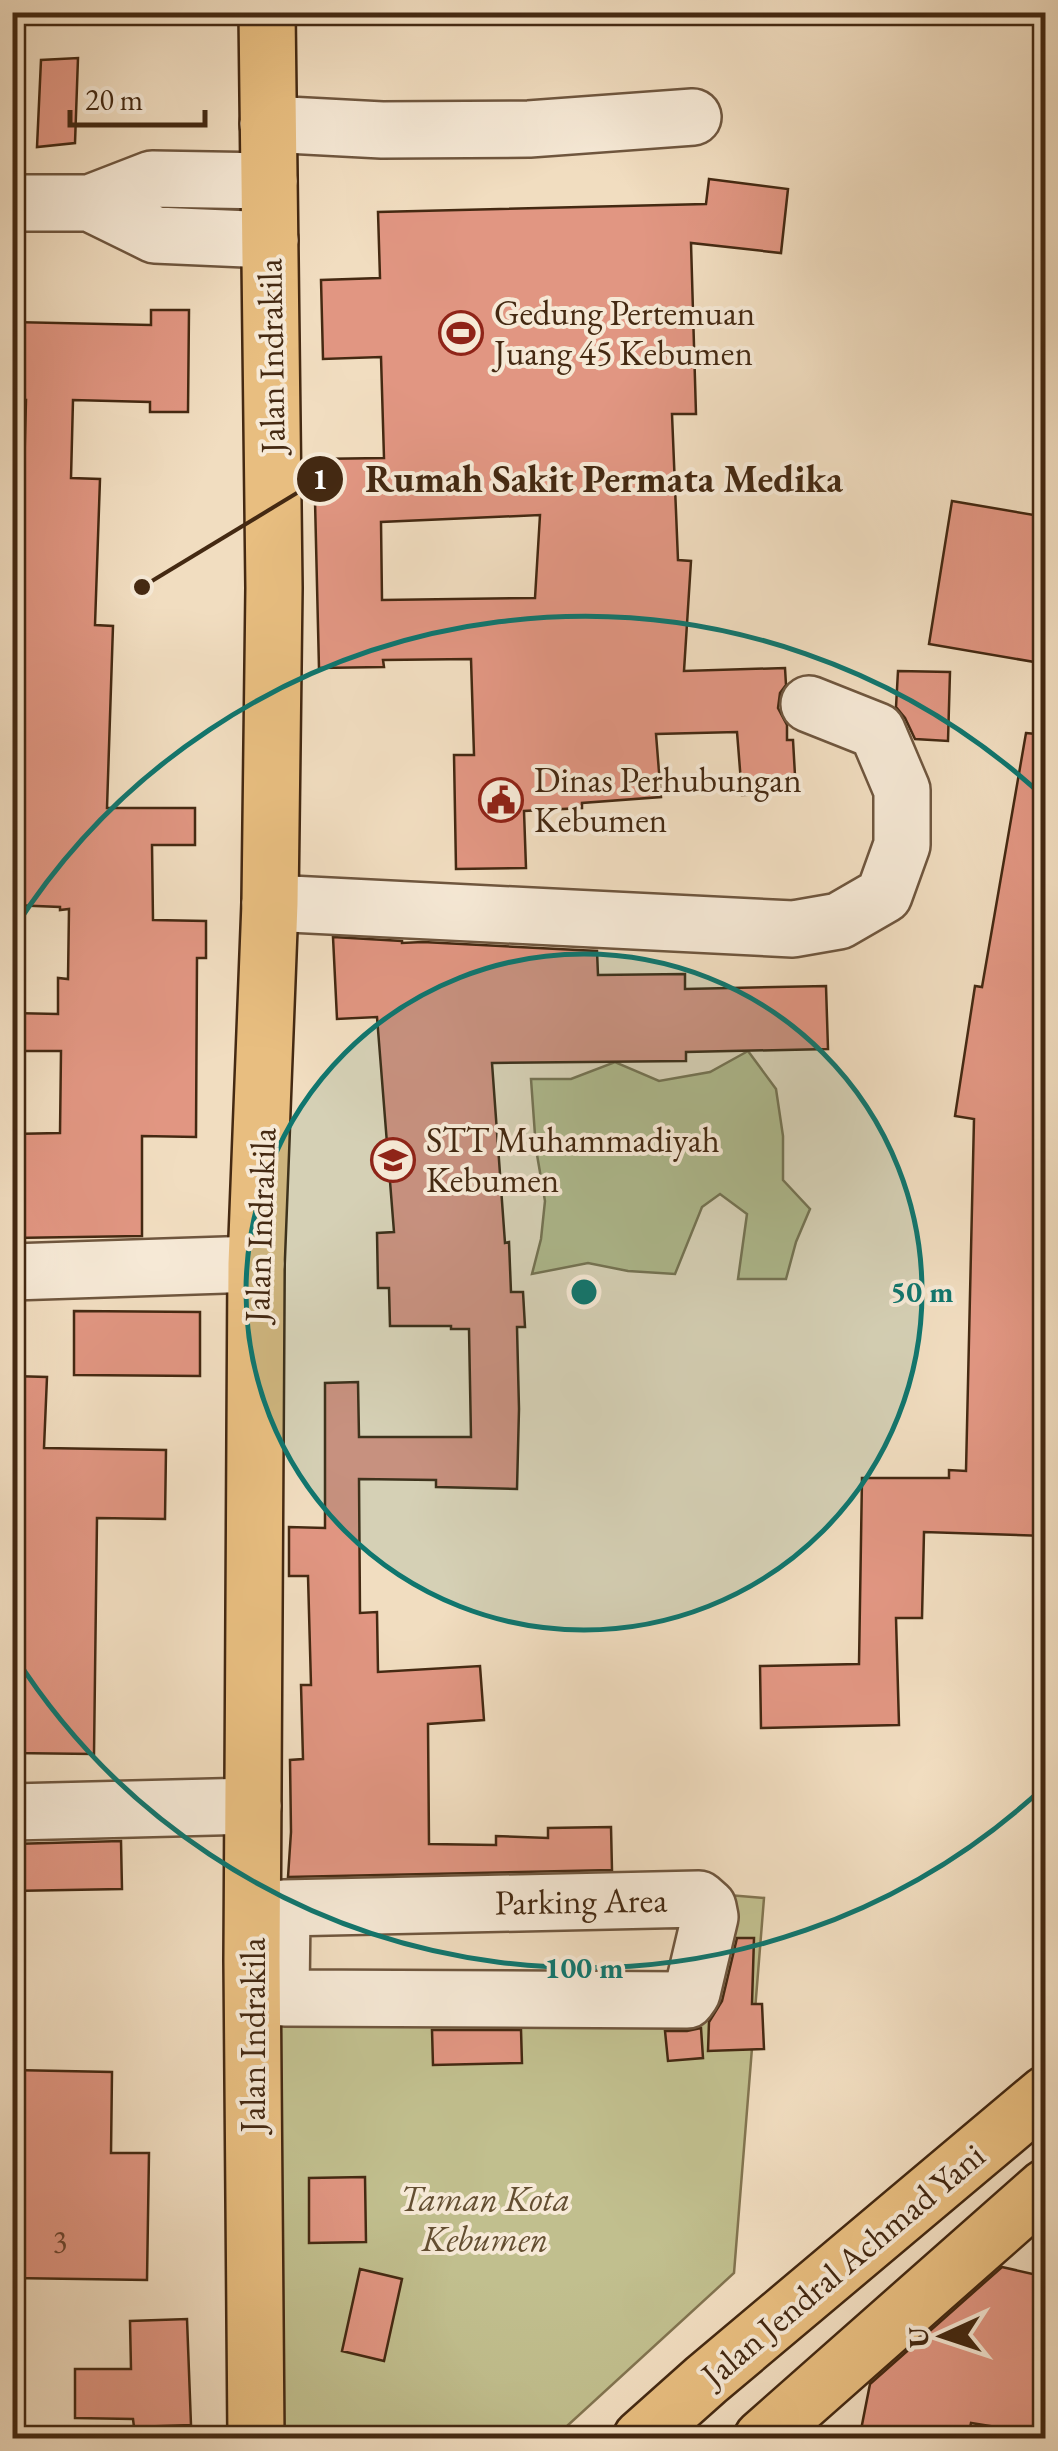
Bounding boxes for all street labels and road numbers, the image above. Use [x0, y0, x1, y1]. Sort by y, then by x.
street label: Jalan Indrakila [246, 258, 295, 457]
street label: Jalan Indrakila [234, 1127, 285, 1326]
street label: Parking Area [494, 1876, 668, 1925]
street label: Jalan Indrakila [230, 1938, 275, 2135]
street label: Jalan Jendral Achmad Yani [689, 2133, 994, 2398]

